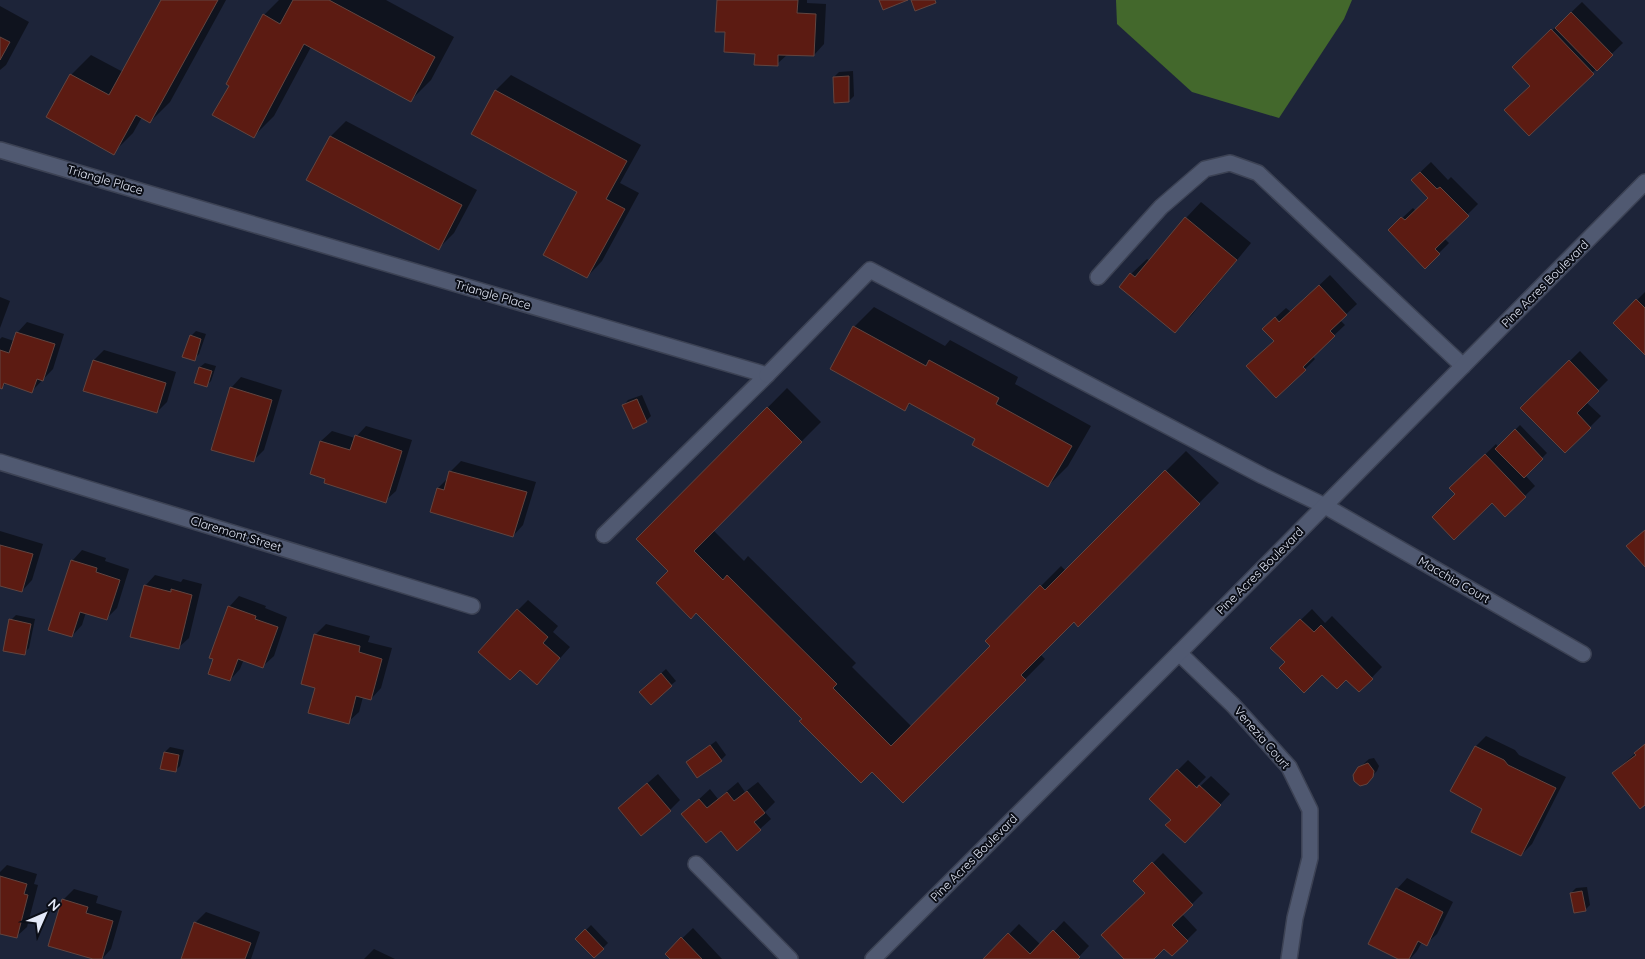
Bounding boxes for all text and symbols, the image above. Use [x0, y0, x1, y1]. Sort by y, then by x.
street label: Triangle Place [65, 162, 145, 198]
street label: Pine Acres Boulevard [1498, 237, 1591, 330]
street label: Triangle Place [453, 277, 533, 313]
street label: Claremont Street [189, 513, 283, 554]
street label: Pine Acres Boulevard [1213, 524, 1306, 617]
street label: Macchia Court [1416, 553, 1493, 606]
street label: Venezia Court [1231, 703, 1294, 772]
street label: Pine Acres Boulevard [927, 811, 1020, 904]
north arrow [20, 889, 70, 939]
text: N [44, 895, 64, 915]

